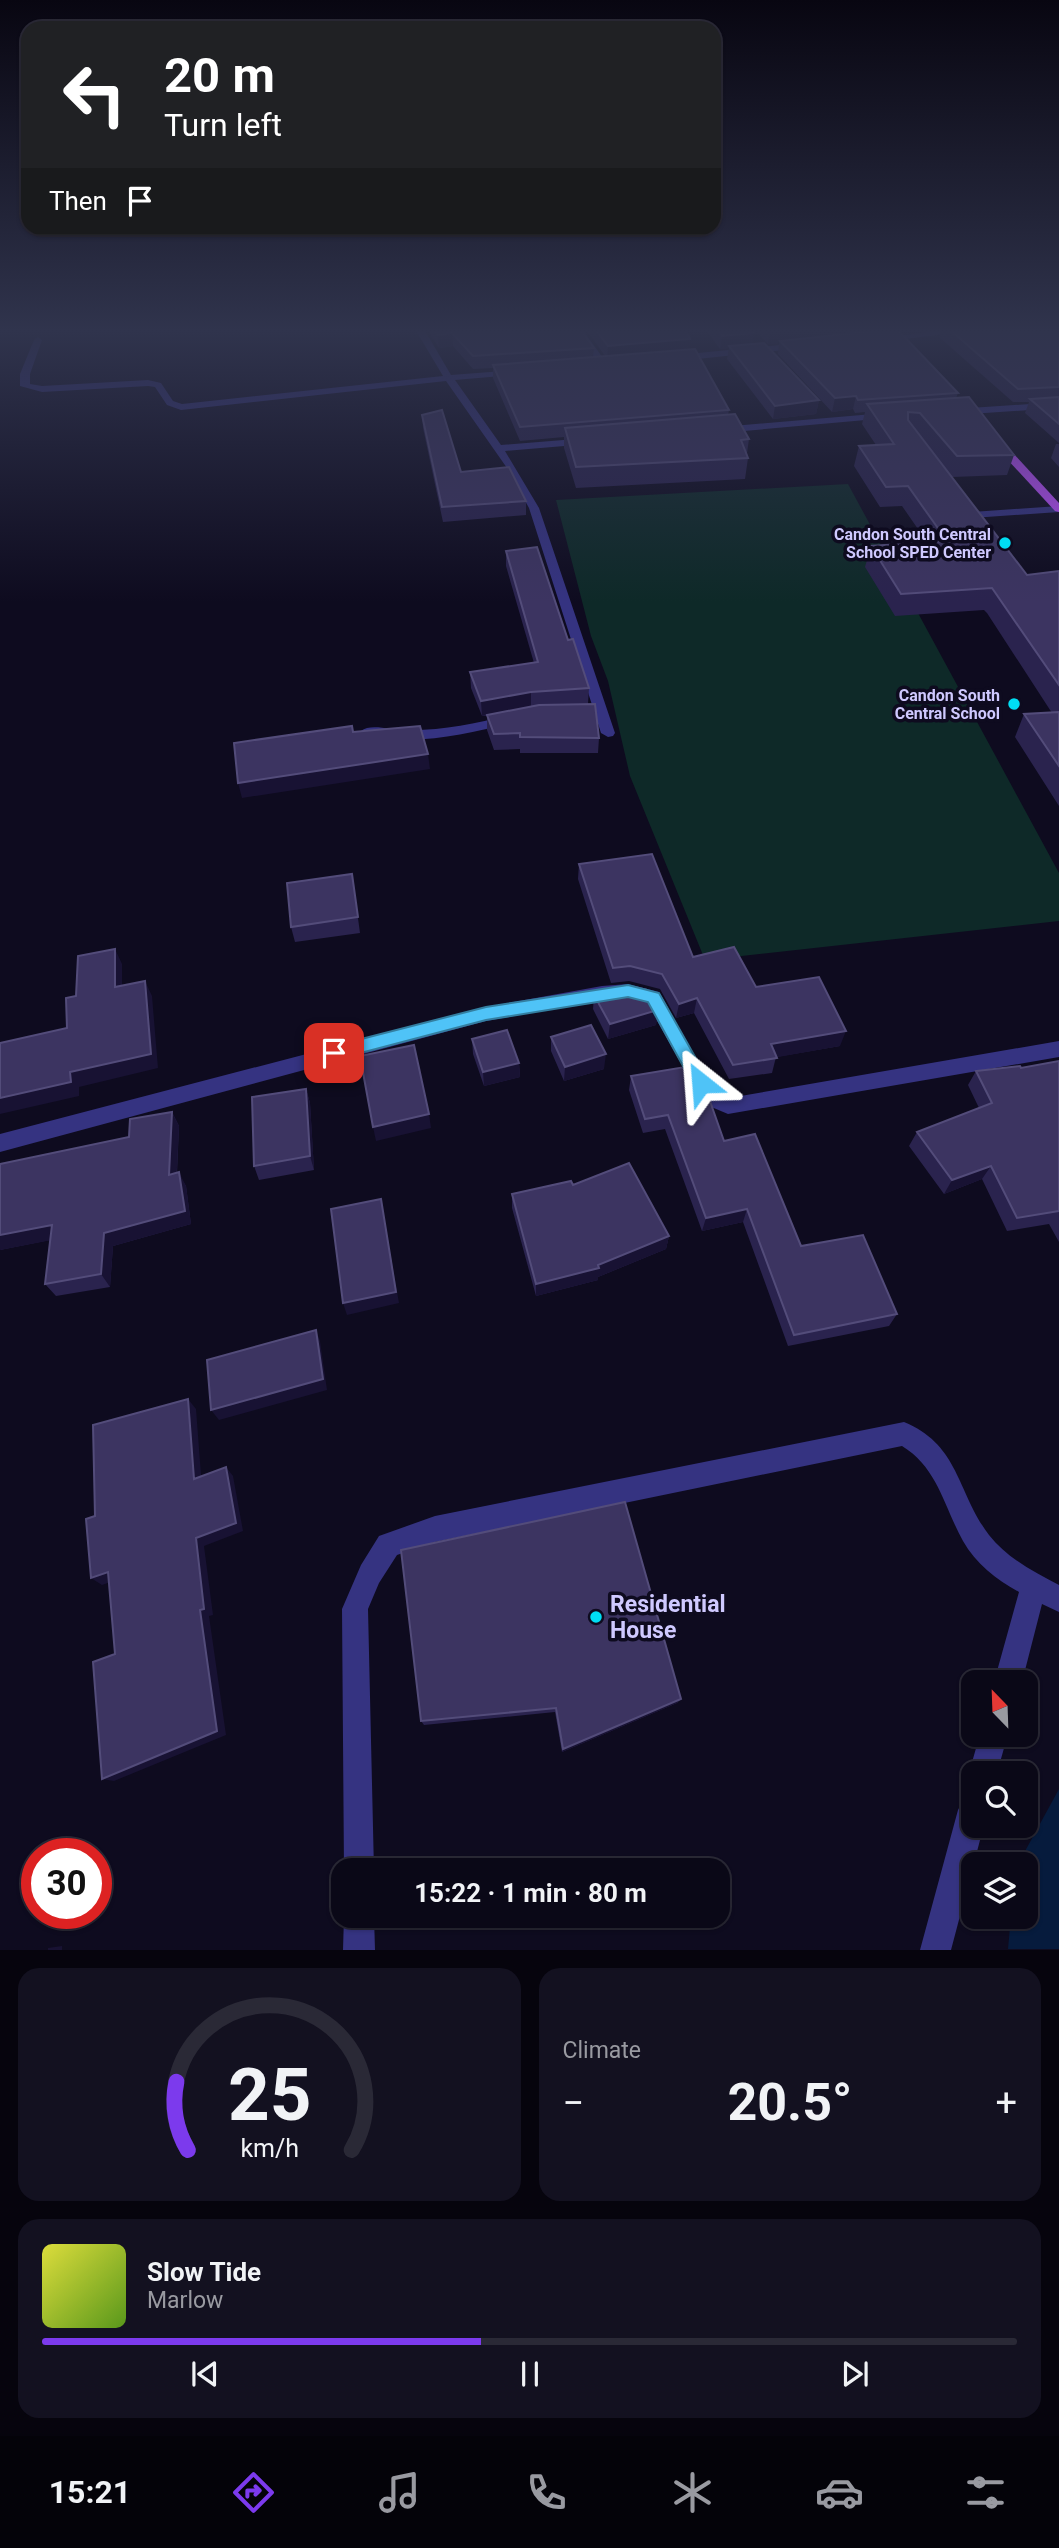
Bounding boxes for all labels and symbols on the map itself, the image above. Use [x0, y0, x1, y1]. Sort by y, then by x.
place label: Candon South Central School SPED Center [834, 525, 991, 562]
marker: Candon South Central School SPED Center [997, 535, 1013, 551]
place label: Candon South Central School [895, 686, 1000, 723]
marker: Candon South Central School [1006, 696, 1022, 712]
pin [304, 1023, 364, 1083]
position arrow [664, 1046, 738, 1120]
place label: Residential House [610, 1591, 726, 1644]
marker: Residential House [588, 1609, 604, 1625]
north arrow [961, 1670, 1038, 1746]
speed limit sign: 30 [21, 1838, 112, 1929]

